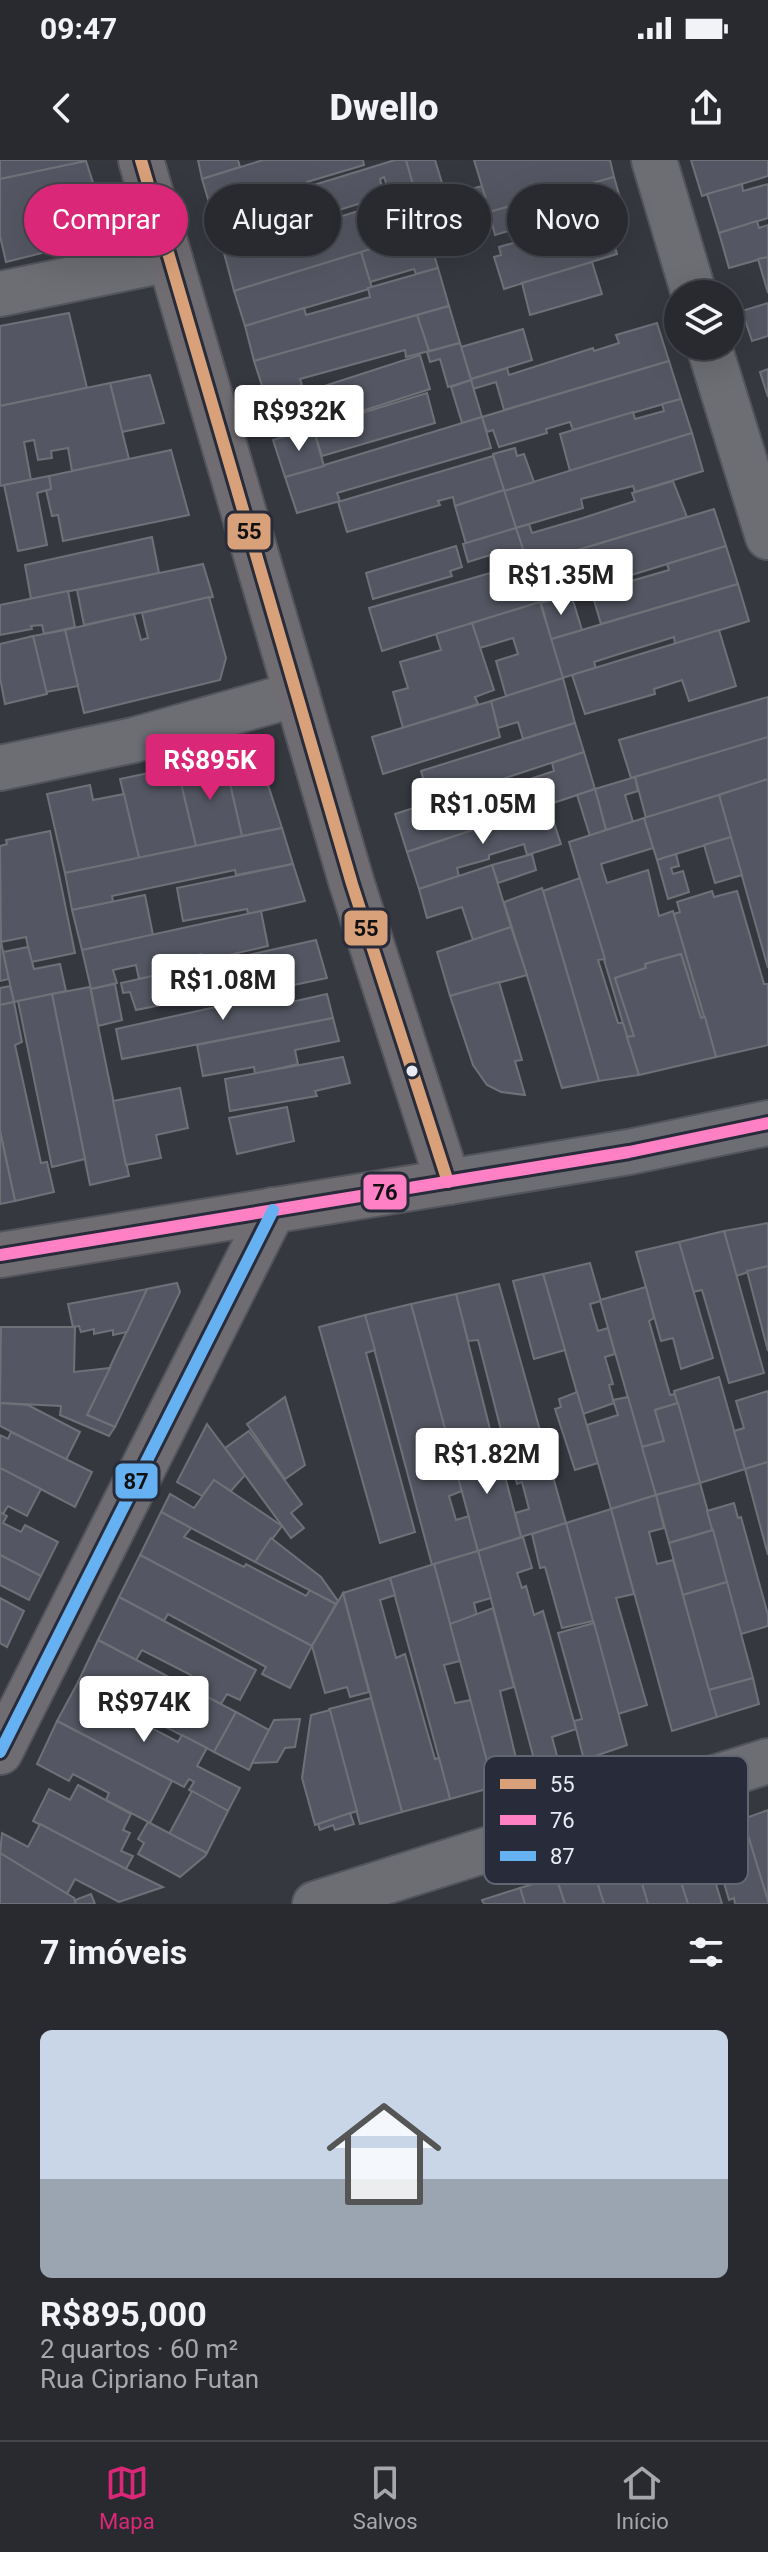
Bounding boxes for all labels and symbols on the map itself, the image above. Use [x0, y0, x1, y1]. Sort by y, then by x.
pin: R$932K [234, 385, 364, 453]
line badge: 55 [226, 512, 272, 551]
text: 55 [236, 519, 262, 544]
pin: R$1.35M [487, 549, 635, 617]
pin: R$895K [145, 734, 275, 802]
pin: R$1.05M [409, 778, 557, 846]
line badge: 55 [343, 909, 389, 947]
text: 55 [353, 916, 379, 941]
pin: R$1.08M [149, 954, 297, 1022]
unlabelled marker [404, 1063, 420, 1079]
line badge: 76 [362, 1173, 408, 1211]
text: 76 [372, 1180, 398, 1205]
pin: R$1.82M [413, 1428, 561, 1496]
line badge: 87 [114, 1462, 159, 1500]
text: 87 [123, 1469, 149, 1494]
pin: R$974K [79, 1676, 209, 1744]
legend [484, 1756, 748, 1884]
text: 55 [550, 1772, 575, 1797]
text: 76 [550, 1808, 575, 1833]
text: 87 [550, 1844, 575, 1869]

